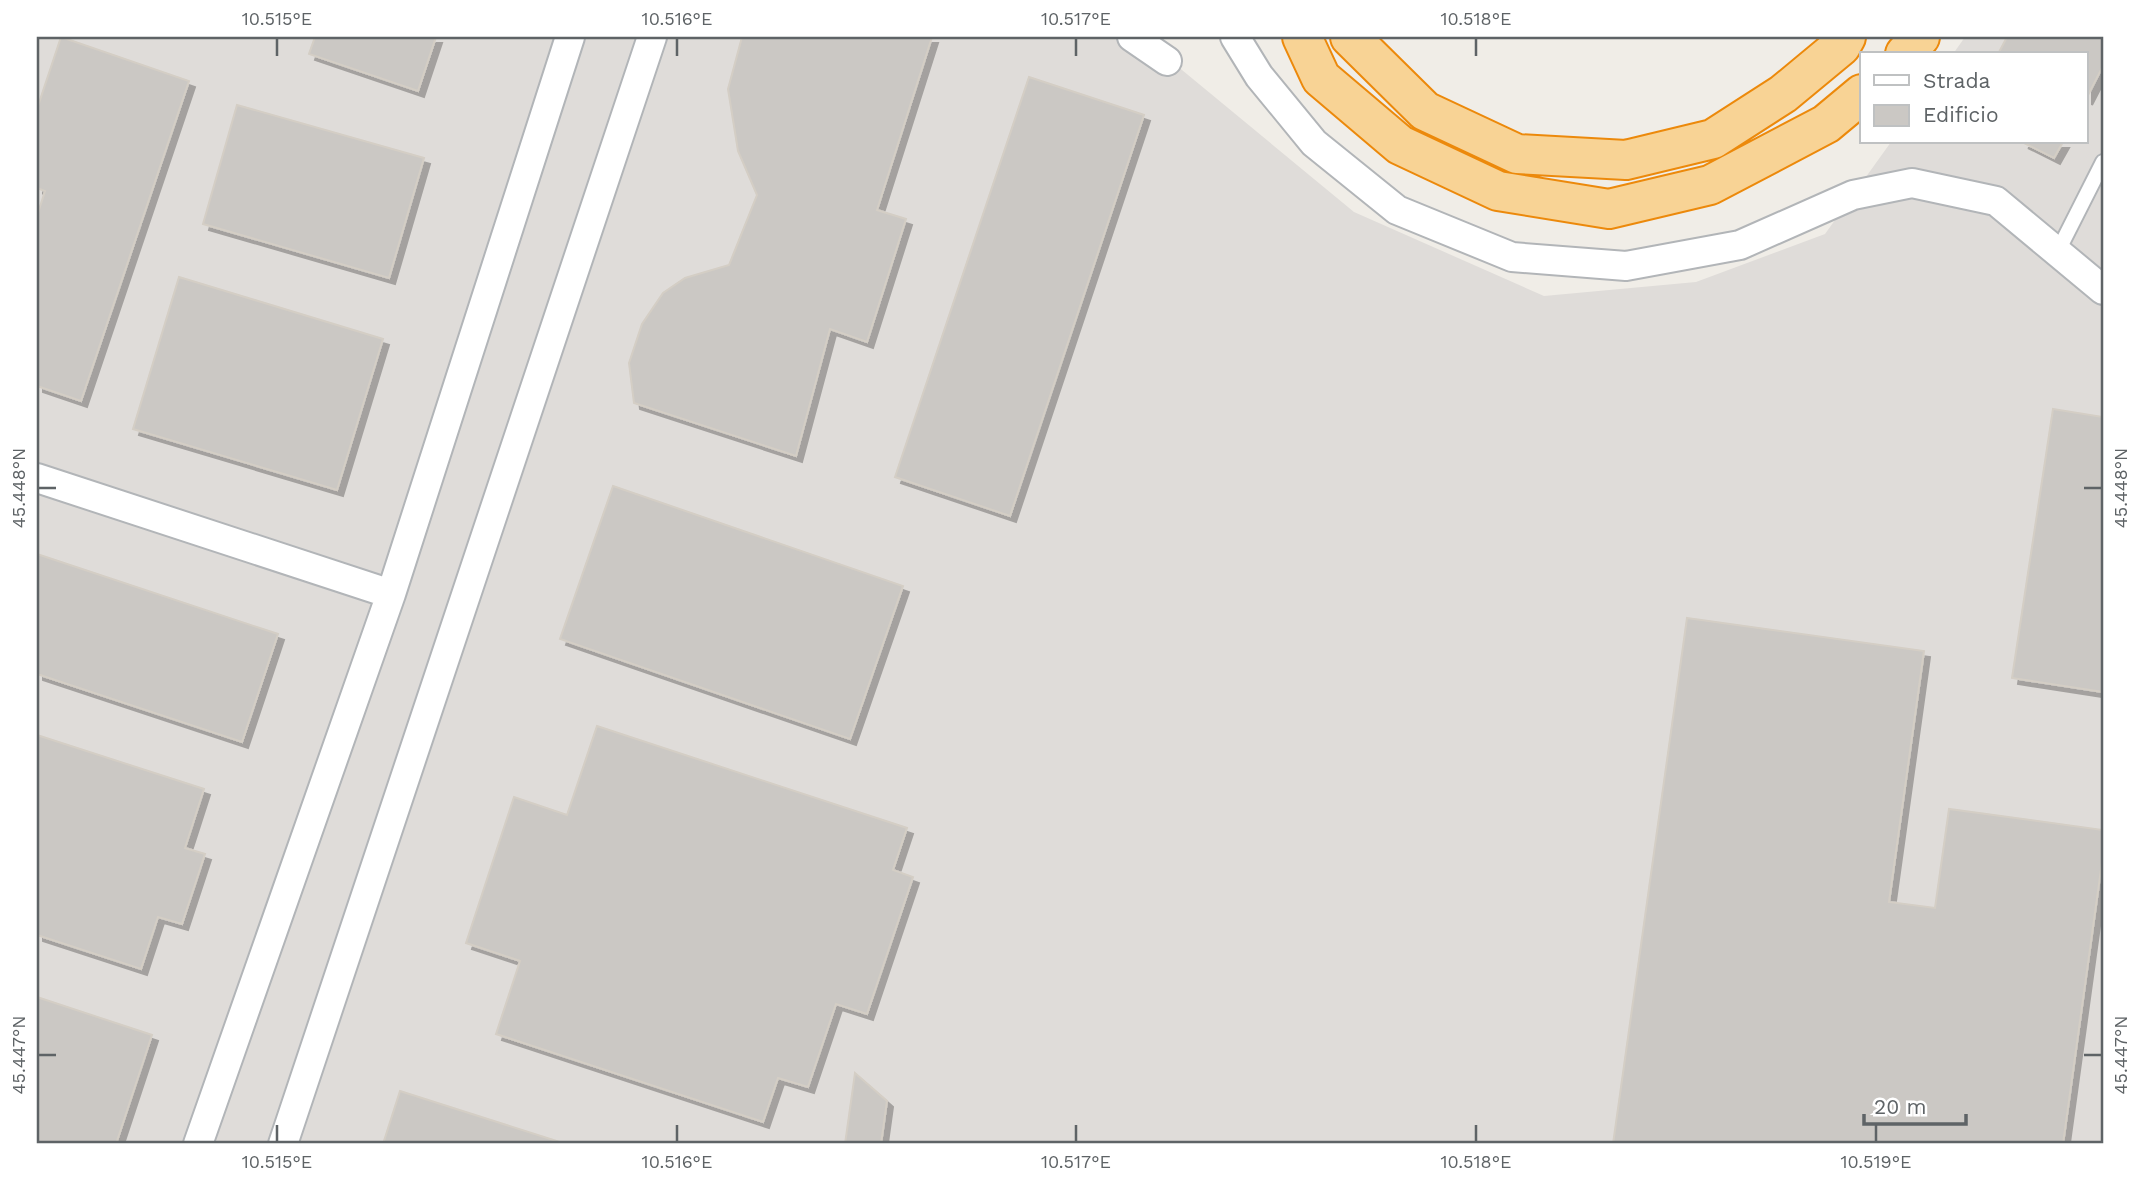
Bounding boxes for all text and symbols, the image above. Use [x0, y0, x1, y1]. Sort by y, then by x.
text: 10.515°E [242, 8, 312, 29]
text: 10.516°E [642, 8, 712, 29]
text: 10.517°E [1041, 8, 1111, 29]
text: 10.518°E [1441, 8, 1511, 29]
legend [1860, 52, 2088, 144]
text: Strada [1923, 68, 1991, 93]
text: Edificio [1923, 102, 1999, 127]
text: 45.448°N [8, 448, 29, 528]
text: 45.448°N [2110, 448, 2131, 528]
text: 45.447°N [8, 1016, 29, 1094]
text: 45.447°N [2110, 1016, 2131, 1094]
scale bar [1864, 1083, 1965, 1127]
text: 20 m [1874, 1094, 1926, 1119]
text: 10.515°E [242, 1151, 312, 1172]
text: 10.516°E [642, 1151, 712, 1172]
text: 10.517°E [1041, 1151, 1111, 1172]
text: 10.518°E [1441, 1151, 1511, 1172]
text: 10.519°E [1841, 1151, 1911, 1172]

